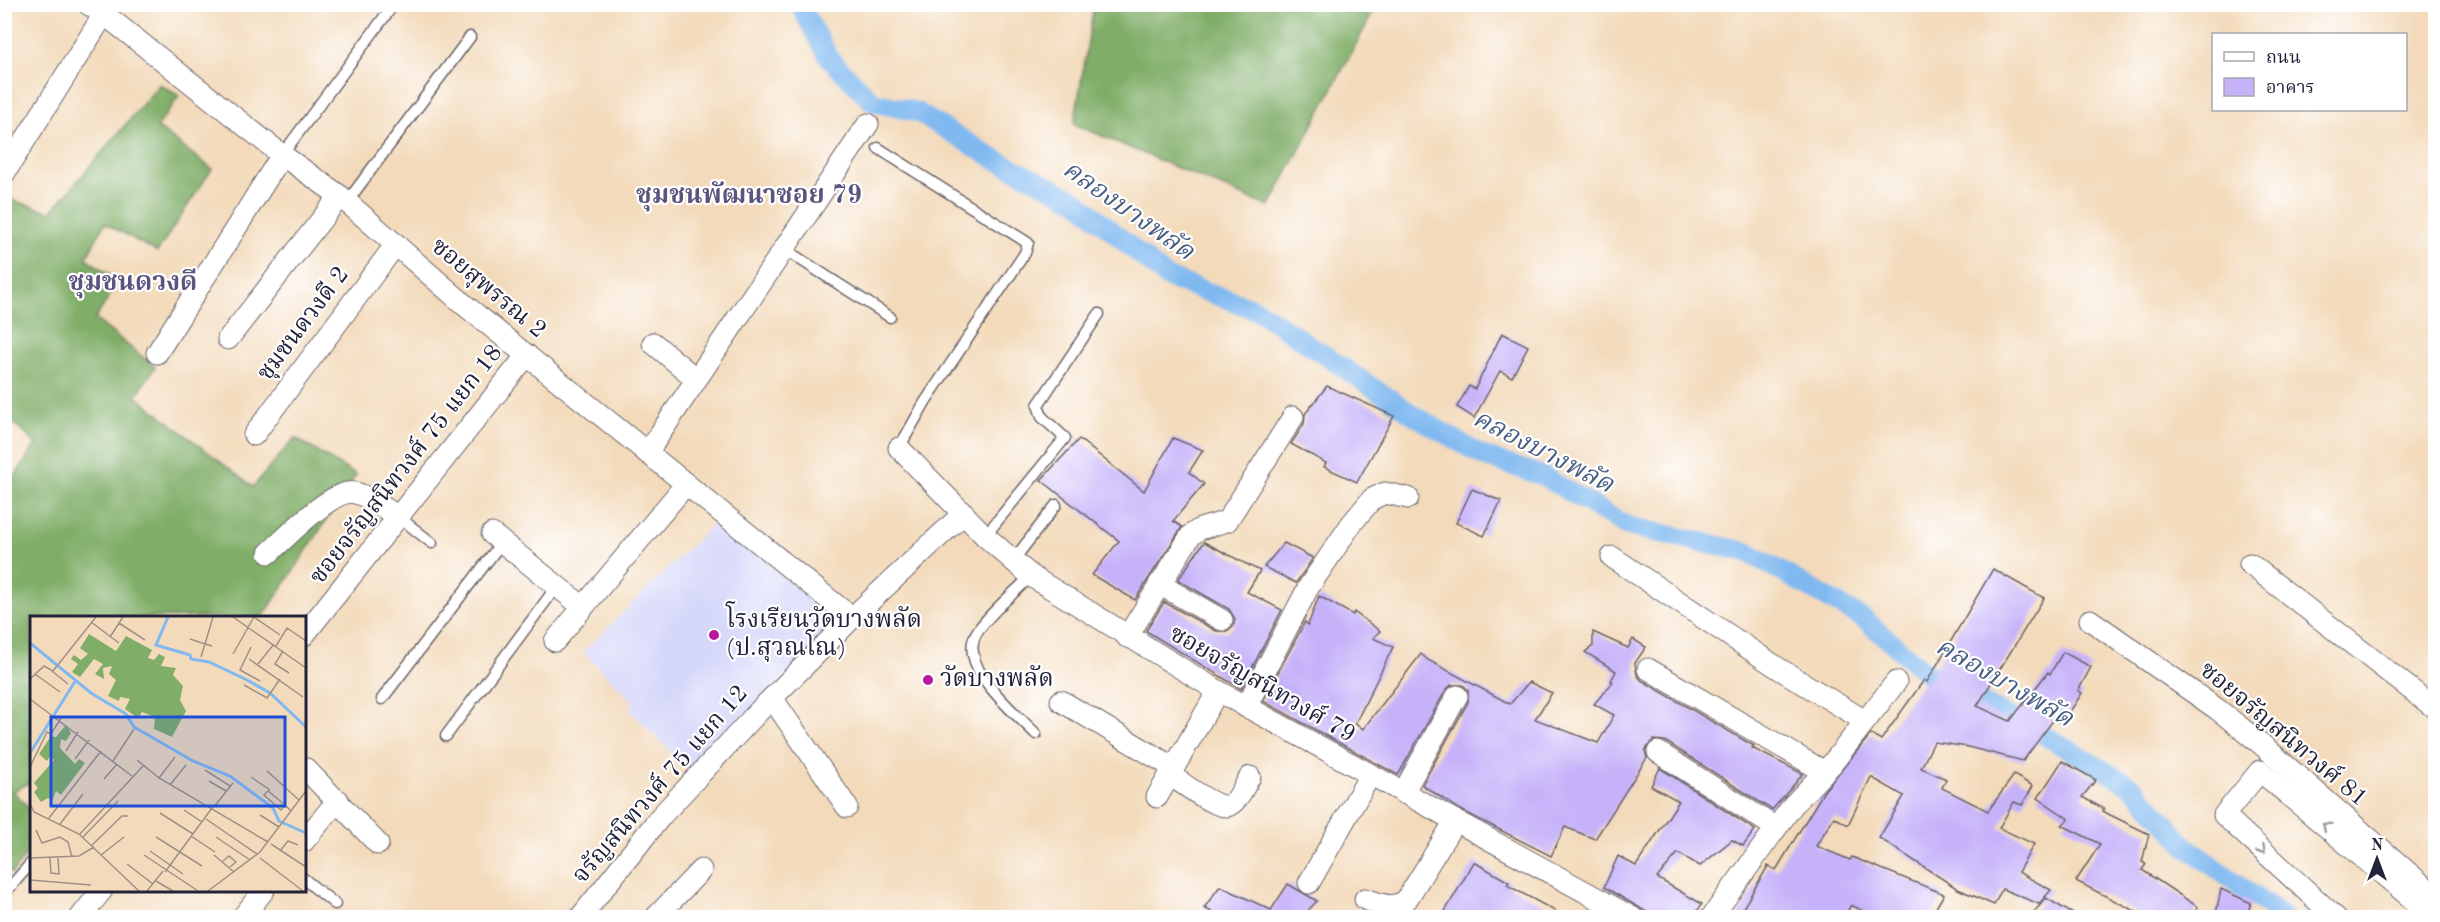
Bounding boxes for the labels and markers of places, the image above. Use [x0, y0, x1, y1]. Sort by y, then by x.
place label: โรงเรียนวัดบางพลัด (ป.สุวณโณ) [725, 601, 922, 662]
marker: โรงเรียนวัดบางพลัด (ป.สุวณโณ) [707, 628, 721, 642]
place label: วัดบางพลัด [940, 665, 1054, 692]
marker: วัดบางพลัด [921, 673, 935, 687]

